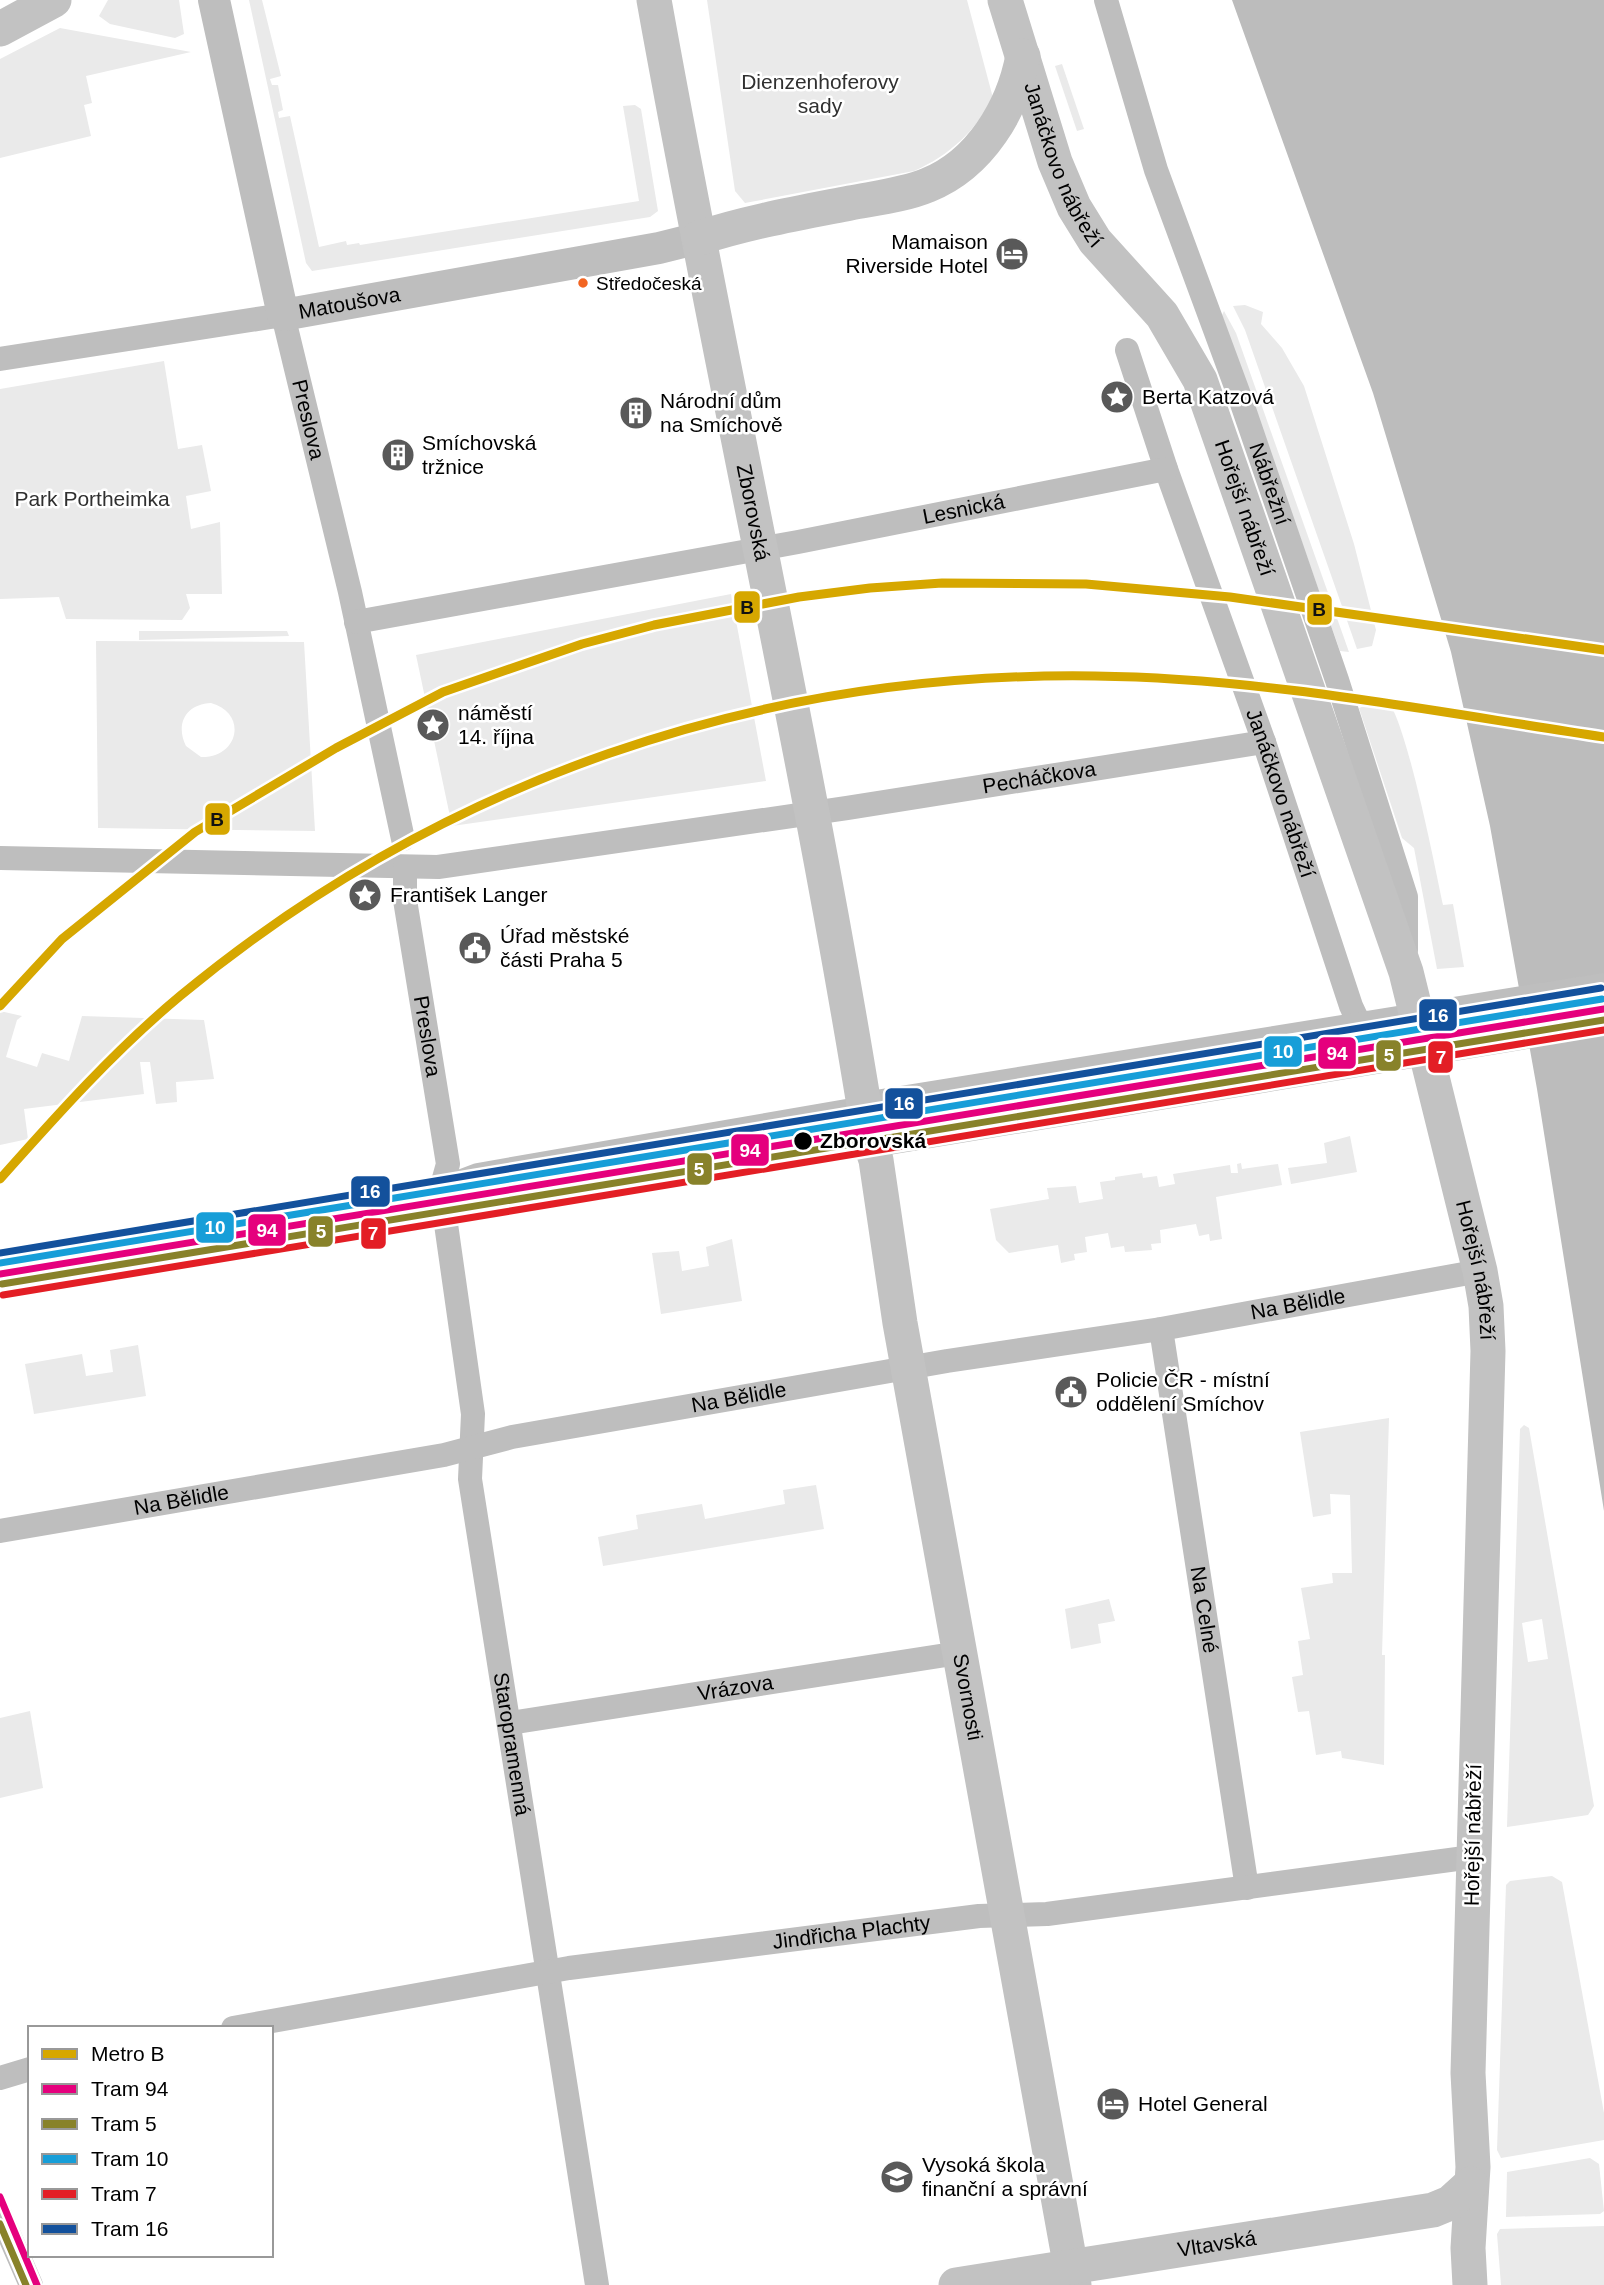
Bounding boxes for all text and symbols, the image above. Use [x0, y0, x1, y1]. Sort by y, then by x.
park label: Dienzenhoferovy sady [741, 70, 899, 117]
street label: Janáčkovo nábřeží [1020, 79, 1107, 252]
place label: Mamaison Riverside Hotel [846, 230, 988, 277]
hotel icon: Mamaison Riverside Hotel [993, 235, 1031, 273]
place label: Středočeská [596, 273, 702, 294]
marker: Středočeská [576, 276, 590, 290]
street label: Matoušova [297, 282, 402, 323]
street label: Preslova [288, 377, 330, 462]
place icon: Berta Katzová [1098, 378, 1136, 416]
place label: Berta Katzová [1142, 385, 1274, 408]
place label: Národní dům na Smíchově [660, 389, 783, 436]
building icon: Národní dům na Smíchově [617, 394, 655, 432]
place label: Smíchovská tržnice [422, 431, 537, 478]
building icon: Smíchovská tržnice [379, 436, 417, 474]
street label: Hořejší nábřeží [1211, 437, 1279, 579]
street label: Nábřežní [1245, 440, 1295, 528]
street label: Zborovská [733, 462, 775, 563]
park label: Park Portheimka [14, 487, 170, 510]
street label: Lesnická [921, 489, 1007, 528]
line badge: B [733, 590, 761, 624]
line badge: B [1306, 593, 1333, 626]
text: B [740, 597, 754, 618]
text: B [1312, 599, 1326, 620]
place label: náměstí 14. října [458, 701, 534, 748]
place icon: náměstí 14. října [414, 706, 452, 744]
street label: Janáčkovo nábřeží [1242, 706, 1320, 880]
street label: Pecháčkova [981, 757, 1098, 797]
line badge: B [204, 802, 231, 836]
text: B [210, 809, 224, 830]
place icon: František Langer [346, 876, 384, 914]
place label: František Langer [390, 883, 548, 906]
place label: Úřad městské části Praha 5 [500, 924, 630, 971]
public building icon: Úřad městské části Praha 5 [456, 929, 494, 967]
street label: Preslova [410, 994, 446, 1079]
line badge: 16 [1418, 998, 1458, 1032]
text: 16 [1427, 1005, 1449, 1026]
line badge: 10 [1263, 1035, 1303, 1068]
line badge: 94 [1317, 1036, 1357, 1070]
line badge: 5 [1375, 1039, 1402, 1072]
line badge: 7 [1427, 1040, 1454, 1074]
text: 10 [1272, 1041, 1294, 1062]
text: 94 [1326, 1043, 1348, 1064]
text: 5 [1384, 1045, 1395, 1066]
text: 7 [1436, 1047, 1446, 1068]
line badge: 16 [884, 1087, 924, 1120]
text: 16 [893, 1093, 915, 1114]
place label: Zborovská [820, 1129, 927, 1152]
marker: Zborovská [792, 1130, 814, 1152]
line badge: 94 [730, 1133, 770, 1167]
text: 94 [739, 1140, 761, 1161]
line badge: 5 [686, 1152, 713, 1186]
text: 5 [694, 1159, 705, 1180]
line badge: 16 [350, 1175, 391, 1208]
text: 16 [359, 1181, 381, 1202]
street label: Hořejší nábřeží [1452, 1198, 1500, 1341]
line badge: 10 [195, 1211, 235, 1244]
line badge: 94 [247, 1213, 287, 1247]
line badge: 5 [307, 1215, 334, 1248]
text: 10 [204, 1217, 226, 1238]
line badge: 7 [360, 1217, 387, 1250]
text: 94 [256, 1220, 278, 1241]
text: 5 [316, 1221, 327, 1242]
text: 7 [368, 1223, 378, 1244]
street label: Na Bělidle [1249, 1284, 1347, 1323]
place label: Policie ČR - místní oddělení Smíchov [1096, 1368, 1270, 1415]
public building icon: Policie ČR - místní oddělení Smíchov [1052, 1373, 1090, 1411]
street label: Na Bělidle [690, 1377, 788, 1416]
street label: Na Bělidle [132, 1480, 230, 1519]
street label: Na Celné [1187, 1565, 1223, 1655]
street label: Svornosti [949, 1652, 987, 1742]
street label: Vrázova [696, 1670, 775, 1705]
street label: Staropramenná [490, 1671, 535, 1818]
street label: Hořejší nábřeží [1460, 1763, 1485, 1906]
street label: Jindřicha Plachty [771, 1910, 932, 1953]
legend [28, 2026, 273, 2257]
text: Metro B [91, 2042, 165, 2065]
text: Tram 94 [91, 2077, 169, 2100]
hotel icon: Hotel General [1094, 2085, 1132, 2123]
place label: Hotel General [1138, 2092, 1268, 2115]
text: Tram 5 [91, 2112, 157, 2135]
text: Tram 10 [91, 2147, 168, 2170]
place label: Vysoká škola finanční a správní [922, 2153, 1088, 2200]
school or university icon: Vysoká škola finanční a správní [878, 2158, 916, 2196]
text: Tram 7 [91, 2182, 157, 2205]
text: Tram 16 [91, 2217, 168, 2240]
street label: Vltavská [1176, 2226, 1258, 2261]

